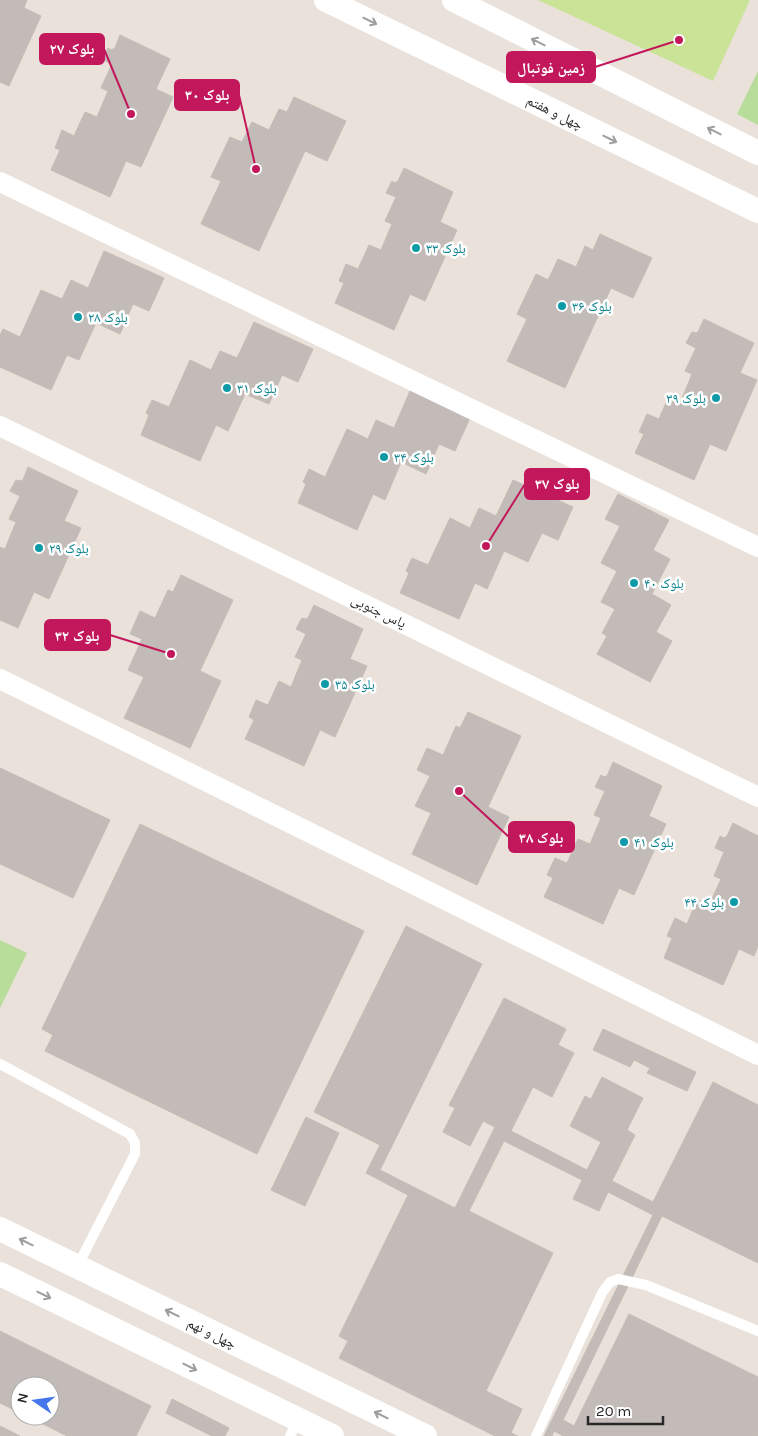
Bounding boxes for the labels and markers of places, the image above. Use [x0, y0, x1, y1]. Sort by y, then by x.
callout: بلوک ۲۷ [40, 34, 104, 64]
callout: زمین فوتبال [507, 52, 595, 82]
callout: بلوک ۳۰ [175, 80, 239, 110]
place label: بلوک ۳۳ [426, 240, 466, 257]
marker: بلوک ۳۳ [410, 242, 422, 254]
place label: بلوک ۳۶ [572, 298, 612, 315]
marker: بلوک ۳۶ [556, 300, 568, 312]
place label: بلوک ۲۸ [88, 309, 128, 326]
marker: بلوک ۲۸ [72, 311, 84, 323]
place label: بلوک ۳۱ [237, 380, 277, 397]
marker: بلوک ۳۱ [221, 382, 233, 394]
place label: بلوک ۳۹ [666, 390, 706, 407]
marker: بلوک ۳۹ [710, 392, 722, 404]
place label: بلوک ۳۴ [394, 449, 434, 466]
marker: بلوک ۳۴ [378, 451, 390, 463]
callout: بلوک ۳۷ [525, 469, 589, 499]
place label: بلوک ۲۹ [49, 540, 89, 557]
marker: بلوک ۲۹ [33, 542, 45, 554]
place label: بلوک ۴۰ [644, 575, 684, 592]
marker: بلوک ۴۰ [628, 577, 640, 589]
callout: بلوک ۳۲ [45, 620, 110, 650]
place label: بلوک ۳۵ [335, 676, 375, 693]
marker: بلوک ۳۵ [319, 678, 331, 690]
callout: بلوک ۳۸ [509, 822, 574, 852]
place label: بلوک ۴۱ [634, 834, 674, 851]
marker: بلوک ۴۱ [618, 836, 630, 848]
place label: بلوک ۴۴ [684, 894, 724, 911]
marker: بلوک ۴۴ [728, 896, 740, 908]

